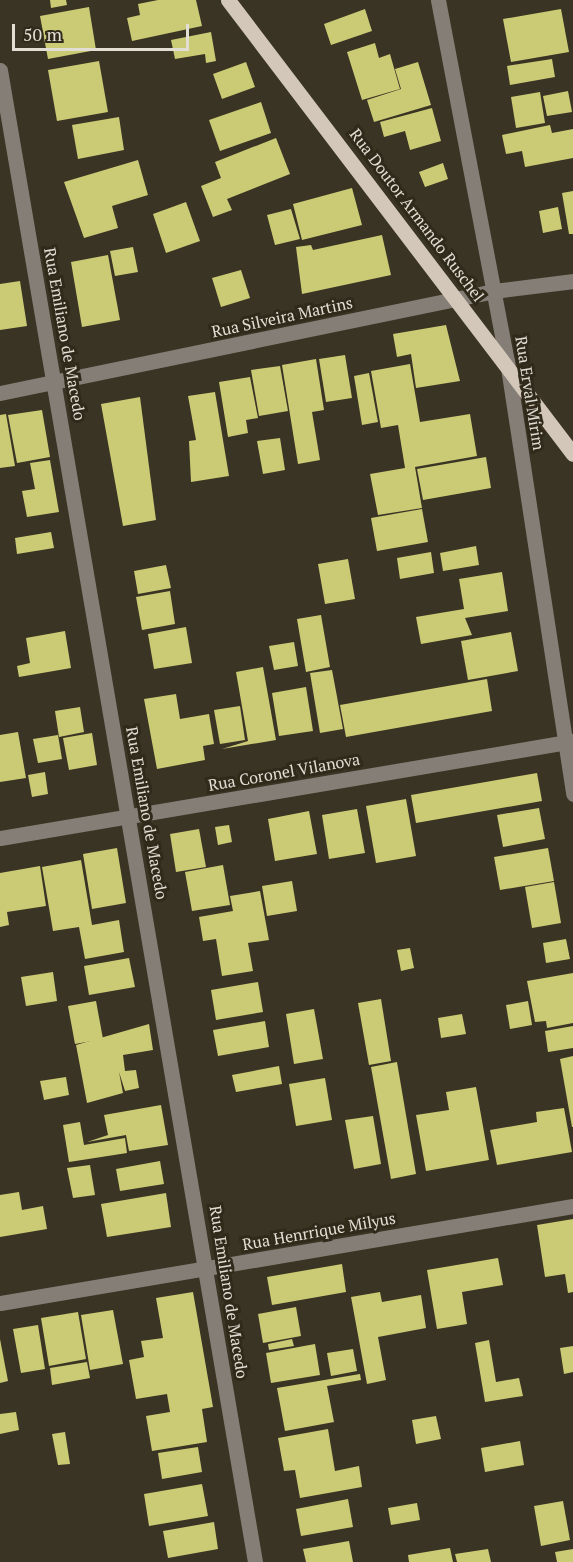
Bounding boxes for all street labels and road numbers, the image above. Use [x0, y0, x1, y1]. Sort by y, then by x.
street label: Rua Doutor Armando Ruschel [346, 125, 488, 305]
street label: Rua Emiliano de Macedo [40, 246, 90, 422]
street label: Rua Silveira Martins [210, 293, 354, 341]
street label: Rua Erval Mirim [511, 334, 549, 452]
street label: Rua Emiliano de Macedo [122, 725, 172, 901]
street label: Rua Coronel Vilanova [206, 749, 362, 795]
street label: Rua Emiliano de Macedo [206, 1204, 252, 1380]
street label: Rua Henrrique Milyus [241, 1208, 397, 1254]

